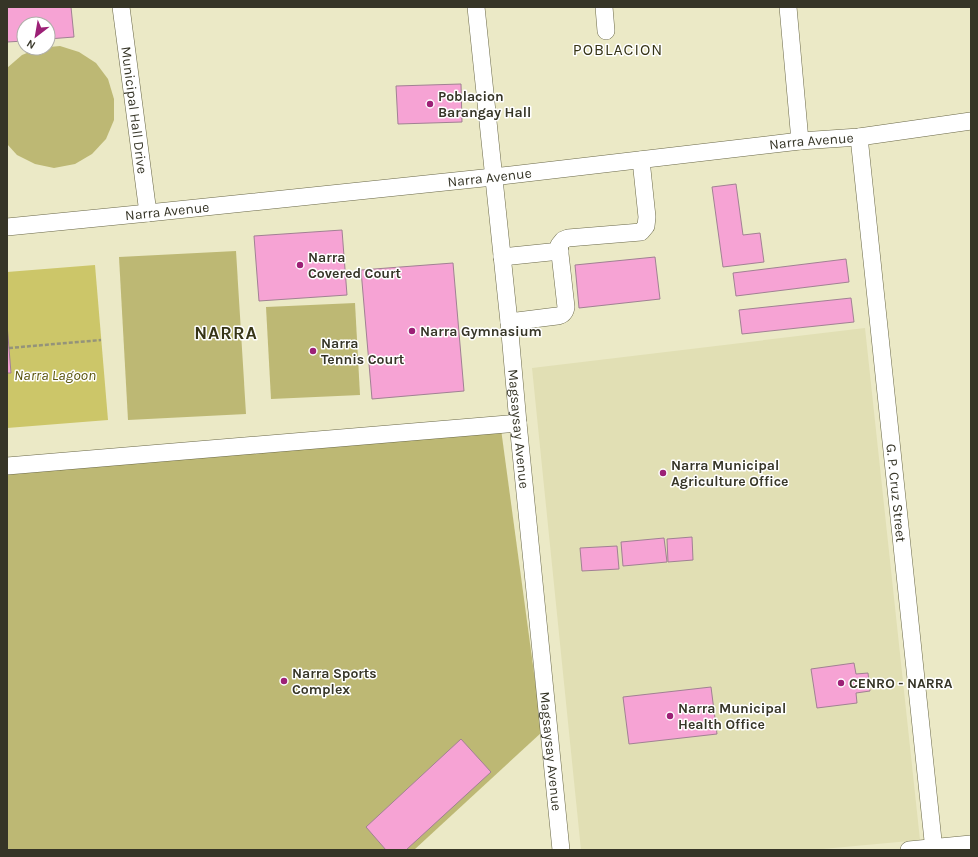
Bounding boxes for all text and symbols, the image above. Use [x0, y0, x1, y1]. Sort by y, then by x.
north arrow [16, 16, 56, 56]
text: N [24, 37, 38, 52]
district label: POBLACION [573, 40, 663, 59]
street label: Municipal Hall Drive [118, 45, 151, 175]
place label: Poblacion Barangay Hall [438, 88, 531, 121]
marker: Poblacion Barangay Hall [425, 99, 435, 109]
street label: Narra Avenue [768, 129, 854, 153]
street label: Narra Avenue [446, 164, 532, 190]
street label: Narra Avenue [124, 198, 210, 224]
place label: Narra Covered Court [308, 249, 402, 282]
marker: Narra Covered Court [295, 260, 305, 270]
district label: NARRA [194, 322, 258, 344]
place label: Narra Gymnasium [420, 323, 542, 340]
marker: Narra Gymnasium [407, 326, 417, 336]
place label: Narra Tennis Court [321, 335, 405, 368]
marker: Narra Tennis Court [308, 346, 318, 356]
water label: Narra Lagoon [14, 366, 96, 384]
street label: Magsaysay Avenue [505, 368, 533, 489]
street label: G. P. Cruz Street [883, 443, 910, 543]
place label: Narra Municipal Agriculture Office [671, 457, 788, 490]
marker: Narra Municipal Agriculture Office [658, 468, 668, 478]
place label: Narra Sports Complex [292, 665, 377, 698]
place label: CENRO - NARRA [849, 675, 953, 692]
marker: Narra Sports Complex [279, 676, 289, 686]
marker: CENRO - NARRA [836, 678, 846, 688]
street label: Magsaysay Avenue [537, 691, 566, 812]
place label: Narra Municipal Health Office [678, 700, 786, 733]
marker: Narra Municipal Health Office [665, 711, 675, 721]

